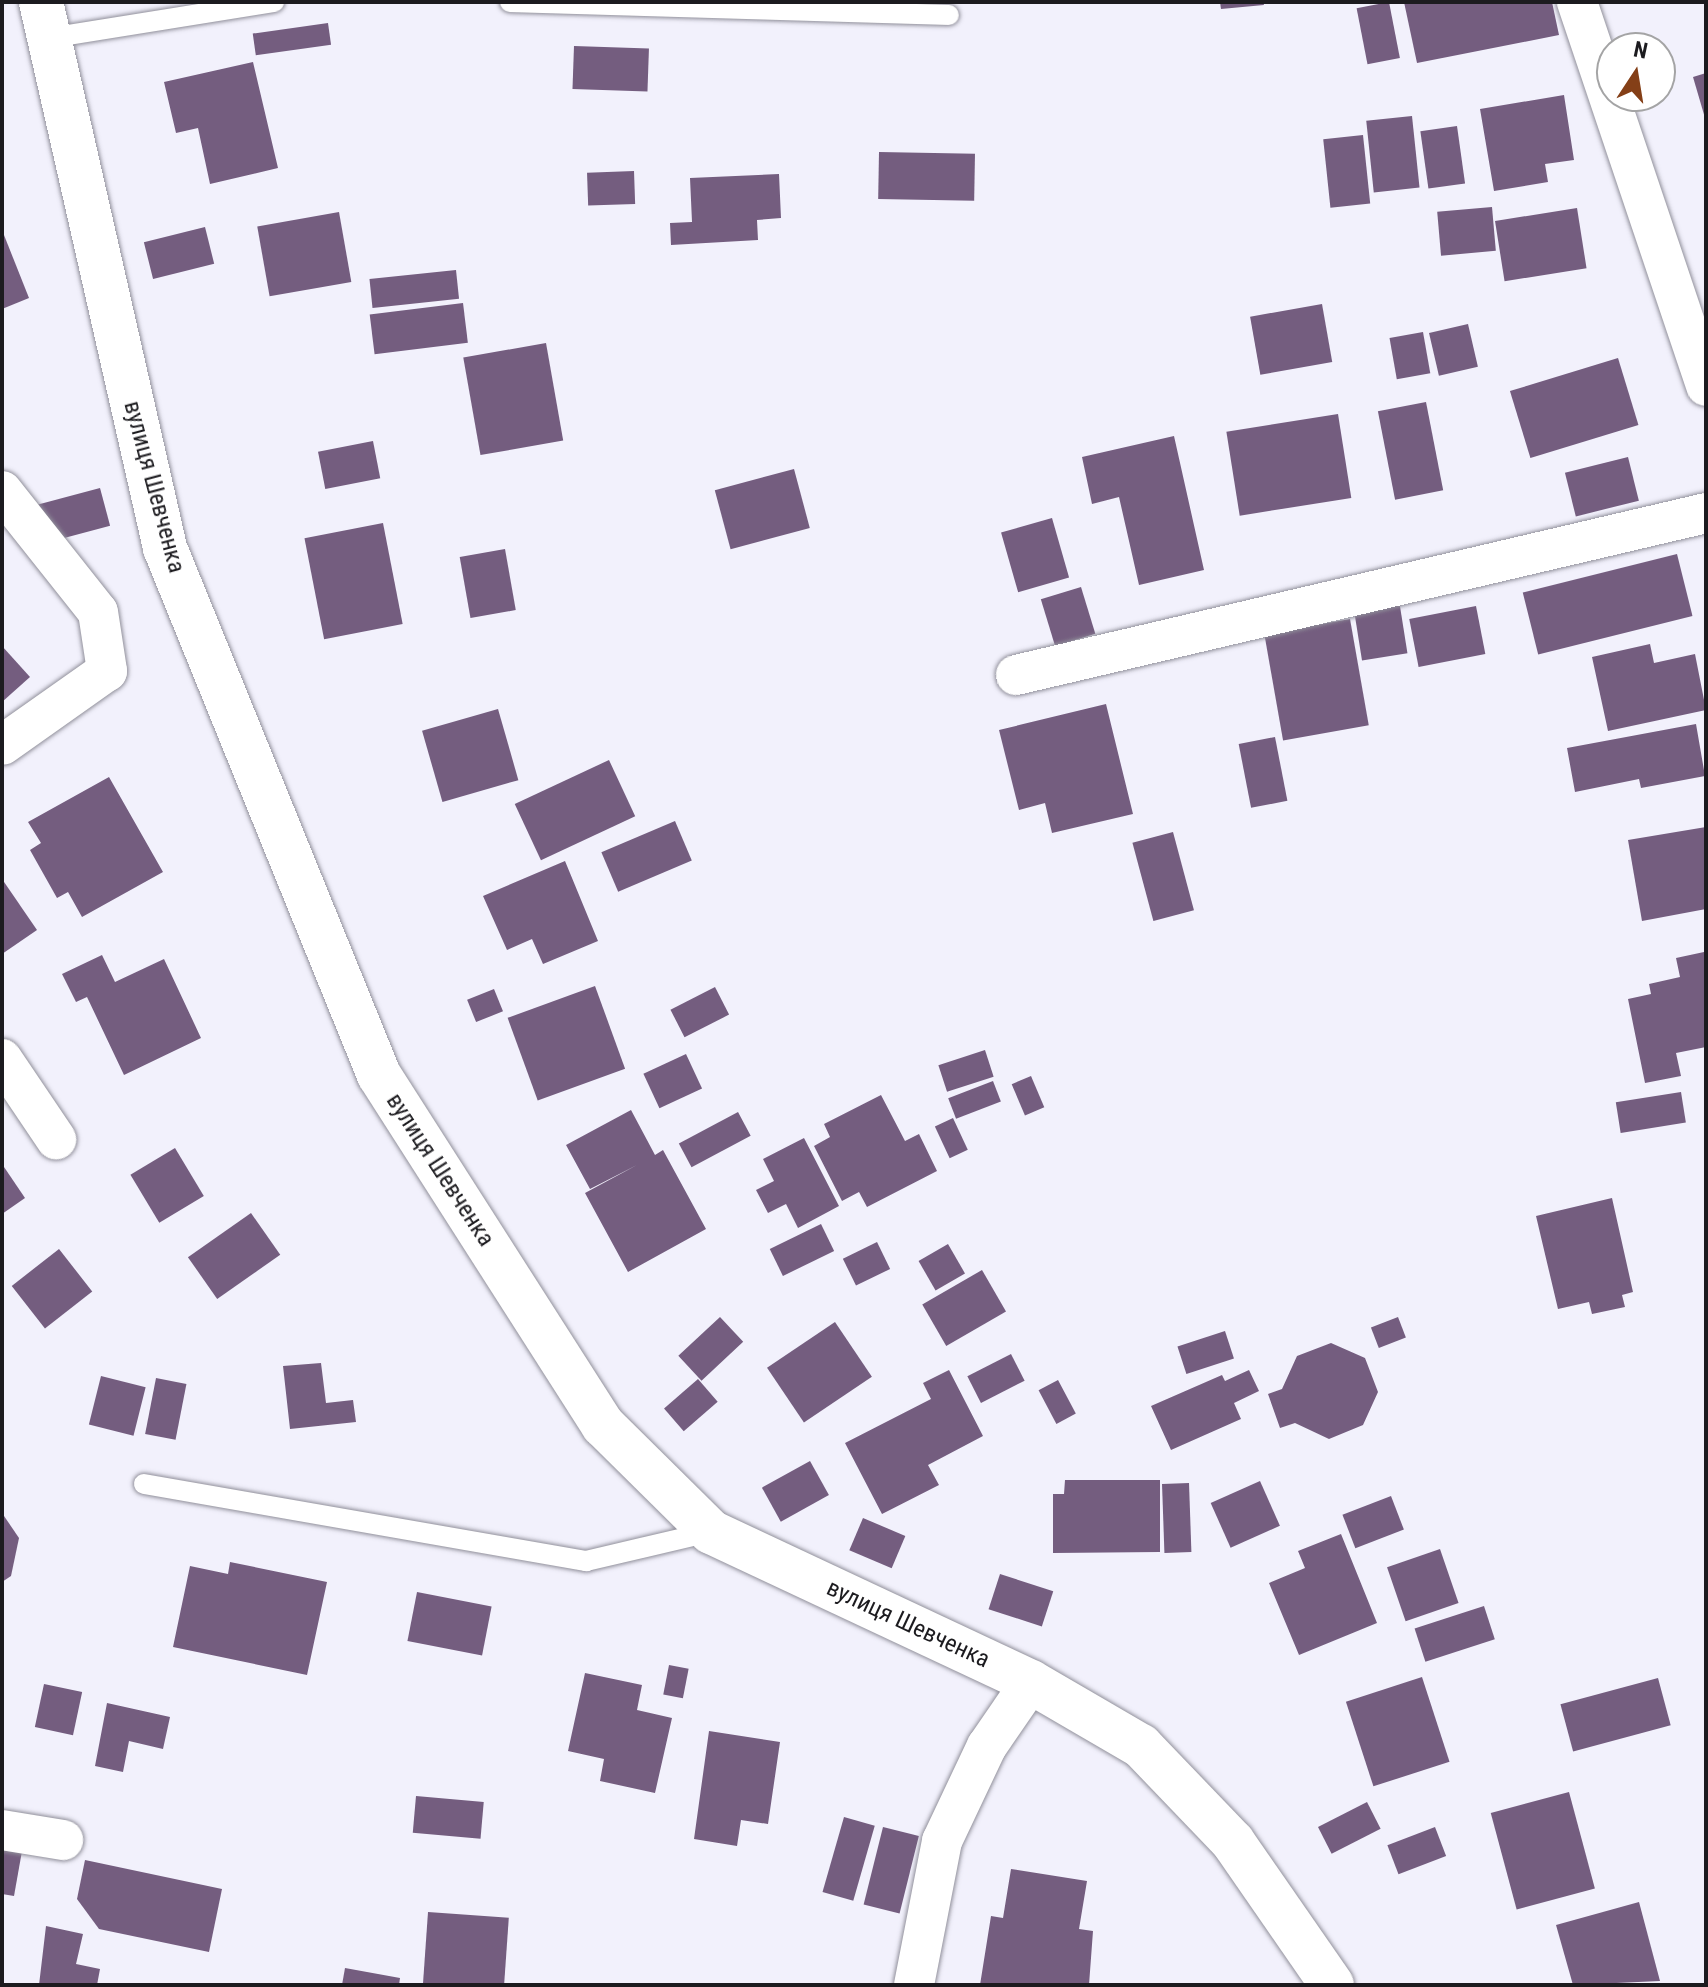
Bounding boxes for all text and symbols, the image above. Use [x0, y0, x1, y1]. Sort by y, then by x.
north arrow [1596, 32, 1676, 112]
text: N [1631, 36, 1650, 64]
street label: вулиця Шевченка [117, 398, 191, 576]
street label: вулиця Шевченка [380, 1088, 500, 1252]
street label: вулиця Шевченка [822, 1574, 994, 1674]

